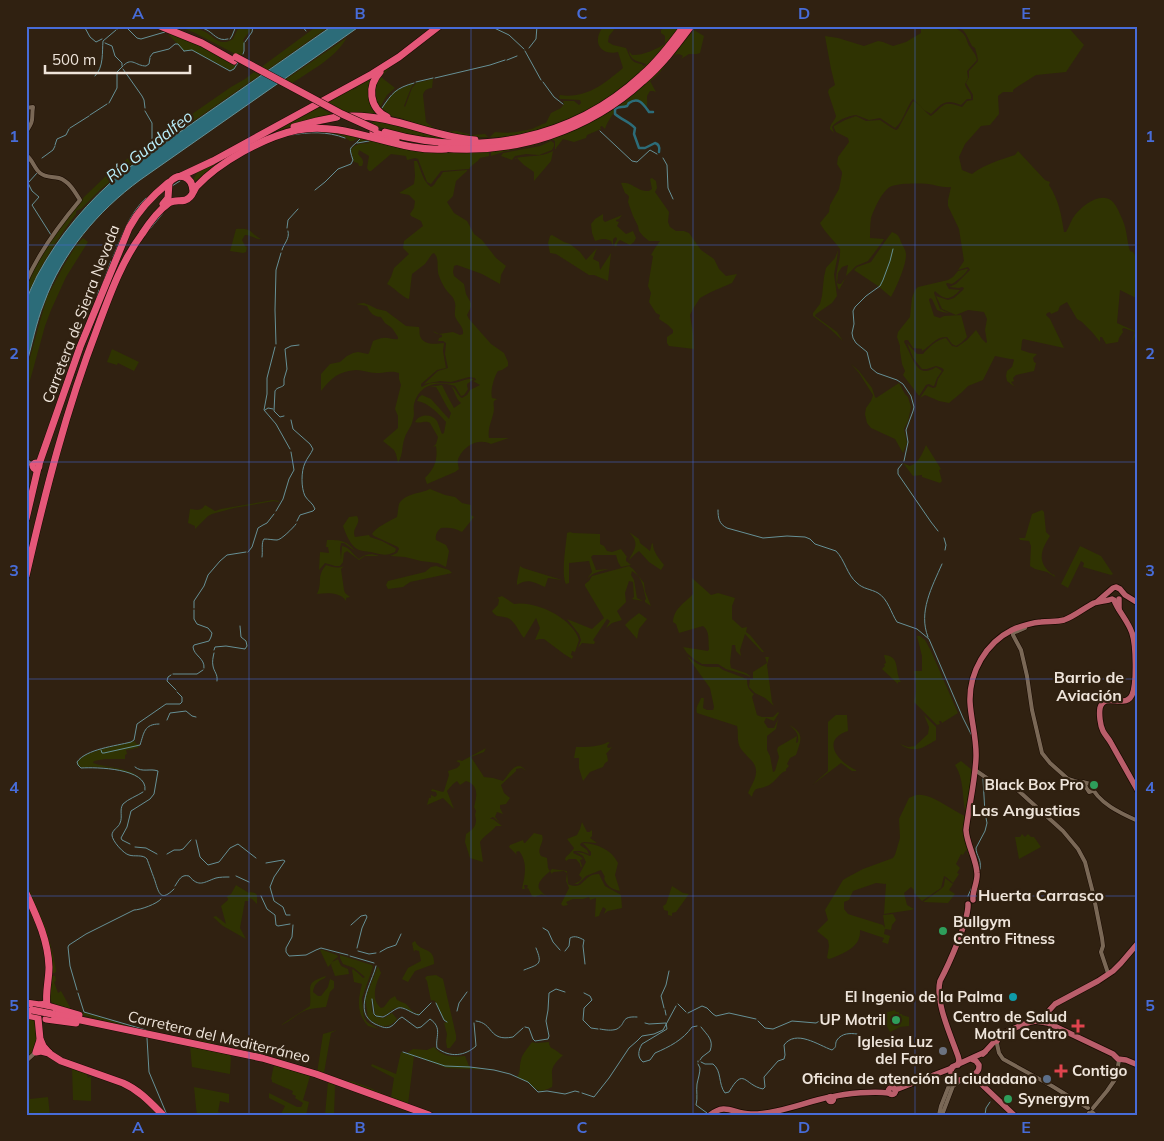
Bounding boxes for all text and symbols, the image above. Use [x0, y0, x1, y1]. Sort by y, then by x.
text: A [132, 3, 144, 23]
text: B [354, 3, 366, 23]
text: C [577, 3, 588, 23]
text: D [798, 3, 810, 23]
text: E [1021, 3, 1031, 23]
scale bar [45, 42, 190, 74]
text: 500 m [52, 50, 96, 69]
water label: Río Guadalfeo [102, 106, 196, 186]
text: 1 [9, 126, 19, 146]
text: 1 [1145, 126, 1155, 146]
street label: Carretera de Sierra Nevada [38, 222, 123, 406]
text: 2 [9, 343, 19, 363]
text: 2 [1145, 343, 1155, 363]
text: 3 [9, 560, 19, 580]
text: 3 [1145, 560, 1155, 580]
district label: Barrio de Aviación [1054, 667, 1124, 705]
place label: Black Box Pro [985, 775, 1084, 794]
text: 4 [9, 777, 19, 797]
text: 4 [1145, 777, 1155, 797]
marker: Black Box Pro [1088, 779, 1100, 791]
district label: Las Angustias [972, 800, 1080, 820]
district label: Huerta Carrasco [978, 885, 1104, 905]
place label: Bullgym Centro Fitness [953, 912, 1055, 948]
marker: Bullgym Centro Fitness [937, 925, 949, 937]
place label: El Ingenio de la Palma [845, 987, 1003, 1006]
marker: El Ingenio de la Palma [1007, 991, 1019, 1003]
text: 5 [9, 995, 19, 1015]
text: 5 [1145, 995, 1155, 1015]
street label: Carretera del Mediterráneo [126, 1006, 312, 1067]
place label: Centro de Salud Motril Centro [953, 1007, 1067, 1043]
place label: UP Motril [820, 1010, 886, 1029]
marker: UP Motril [890, 1014, 902, 1026]
marker: Centro de Salud Motril Centro [1071, 1019, 1085, 1033]
place label: Iglesia Luz del Faro [857, 1032, 933, 1068]
marker: Iglesia Luz del Faro [937, 1045, 949, 1057]
place label: Contigo [1072, 1061, 1128, 1080]
marker: Contigo [1054, 1064, 1068, 1078]
place label: Oficina de atención al ciudadano [802, 1069, 1037, 1088]
marker: Oficina de atención al ciudadano [1041, 1073, 1053, 1085]
place label: Synergym [1018, 1089, 1090, 1108]
marker: Synergym [1002, 1093, 1014, 1105]
text: A [132, 1117, 144, 1137]
text: B [354, 1117, 366, 1137]
text: C [577, 1117, 588, 1137]
text: D [798, 1117, 810, 1137]
text: E [1021, 1117, 1031, 1137]

